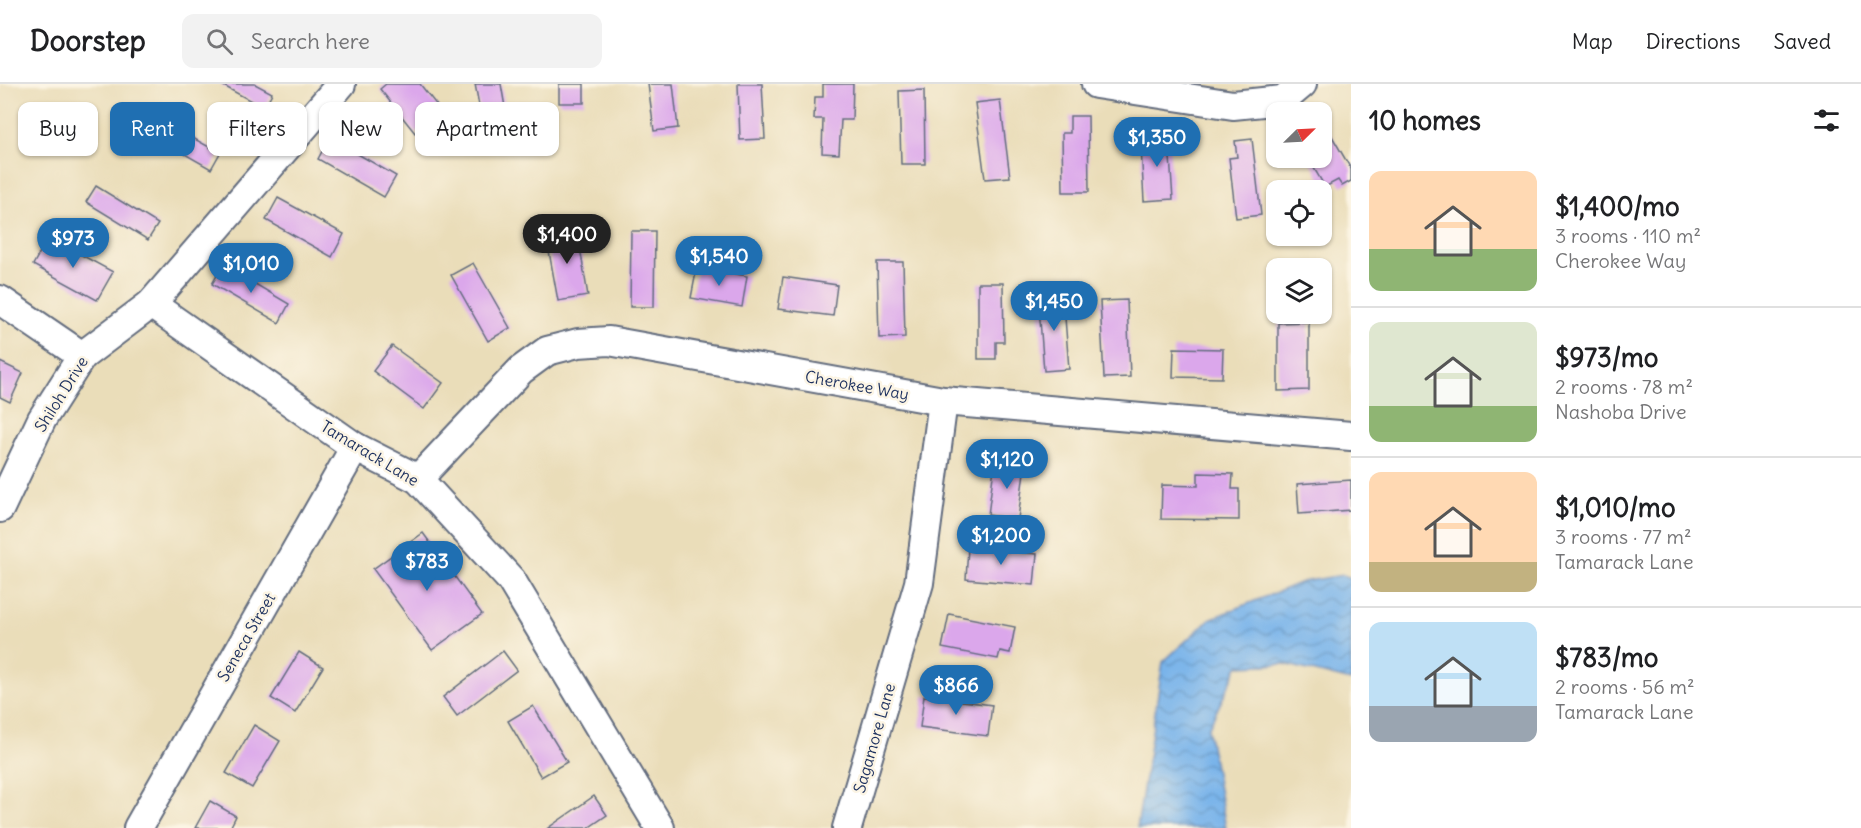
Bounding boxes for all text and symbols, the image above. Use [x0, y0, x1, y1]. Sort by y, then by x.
search box [182, 14, 602, 68]
text: Doorstep [30, 23, 146, 59]
icon: search [203, 25, 236, 58]
text: Search here [251, 27, 370, 55]
text: Map [1572, 28, 1613, 55]
text: Directions [1646, 28, 1740, 55]
text: Saved [1773, 28, 1831, 55]
chip: Buy [18, 102, 98, 156]
chip: Rent [110, 102, 195, 156]
chip: Filters [207, 102, 307, 156]
chip: New [319, 102, 403, 156]
chip: Apartment [415, 102, 559, 156]
north arrow [1266, 102, 1332, 168]
map controls [1266, 102, 1332, 324]
text: 10 homes [1369, 104, 1481, 137]
icon: filters [1810, 104, 1843, 137]
pin: $1,350 [1108, 117, 1206, 168]
text: $1,350 [1128, 124, 1186, 149]
button: locate [1266, 180, 1332, 246]
text: $1,400/mo [1555, 190, 1680, 223]
icon: home [1417, 195, 1489, 267]
pin: $1,400 [518, 214, 616, 265]
pin: $973 [37, 218, 109, 269]
text: $1,400 [537, 221, 597, 246]
text: 3 rooms · 110 m² [1555, 223, 1701, 248]
text: $973 [51, 225, 95, 250]
pin: $1,540 [670, 236, 768, 287]
pin: $1,010 [202, 243, 300, 294]
text: $1,540 [689, 243, 749, 268]
text: Cherokee Way [1555, 248, 1686, 273]
text: $1,010 [222, 250, 280, 275]
button: layers [1266, 258, 1332, 324]
pin: $1,450 [1005, 281, 1103, 332]
text: $1,450 [1025, 288, 1083, 313]
text: $973/mo [1555, 341, 1658, 374]
icon: home [1417, 346, 1489, 418]
street label: Shiloh Drive [30, 353, 92, 435]
street label: Cherokee Way [804, 366, 910, 404]
text: 2 rooms · 78 m² [1555, 374, 1693, 399]
text: Nashoba Drive [1555, 399, 1686, 424]
street label: Tamarack Lane [317, 416, 423, 490]
pin: $1,120 [958, 439, 1056, 490]
text: $1,120 [980, 446, 1034, 471]
text: $1,010/mo [1555, 491, 1676, 524]
icon: home [1417, 496, 1489, 568]
pin: $1,200 [952, 515, 1050, 566]
text: $1,200 [971, 522, 1031, 547]
text: 3 rooms · 77 m² [1555, 524, 1692, 549]
pin: $783 [391, 541, 463, 592]
text: $783 [405, 548, 449, 573]
text: Tamarack Lane [1555, 549, 1693, 574]
street label: Seneca Street [213, 589, 280, 685]
text: $783/mo [1555, 641, 1658, 674]
icon: home [1417, 646, 1489, 718]
pin: $866 [920, 665, 992, 716]
text: $866 [933, 672, 979, 697]
text: 2 rooms · 56 m² [1555, 674, 1695, 699]
street label: Sagamore Lane [849, 681, 899, 795]
text: Tamarack Lane [1555, 699, 1693, 724]

